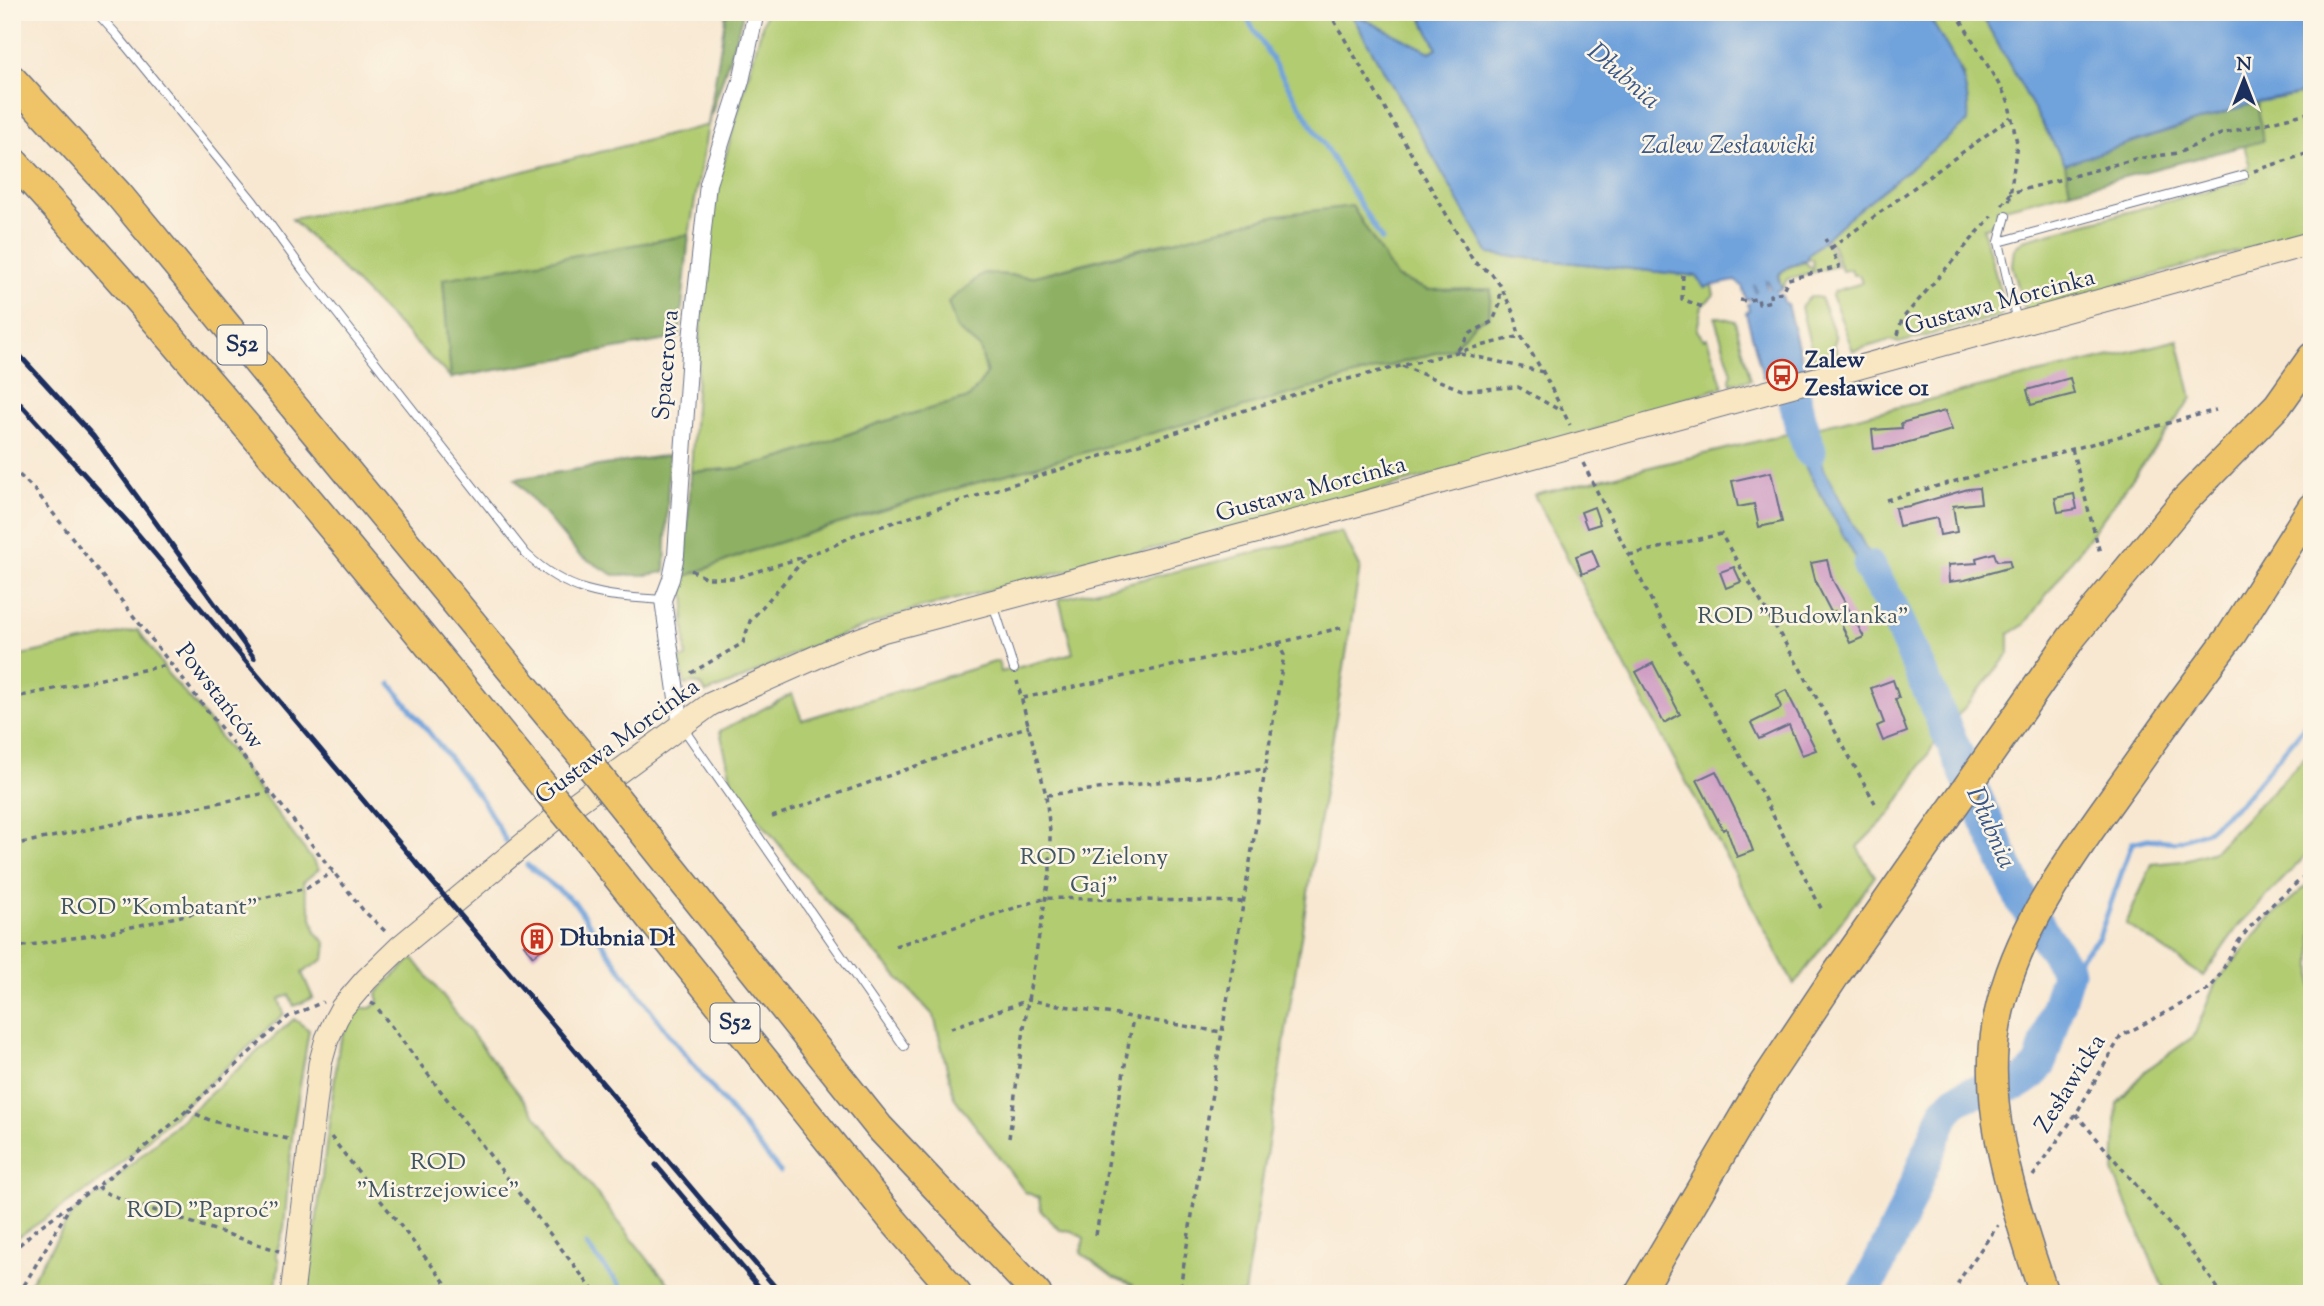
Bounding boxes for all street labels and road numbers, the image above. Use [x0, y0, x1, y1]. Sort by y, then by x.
street label: Gustawa Morcinka [1901, 261, 2099, 345]
street label: Spacerowa [645, 308, 689, 422]
road number: S52 [218, 326, 266, 364]
street label: Gustawa Morcinka [1212, 448, 1410, 532]
street label: Powstańców [167, 637, 271, 757]
street label: Gustawa Morcinka [529, 671, 707, 813]
road number: S52 [710, 1004, 760, 1042]
street label: Zesławicka [2027, 1028, 2115, 1140]

